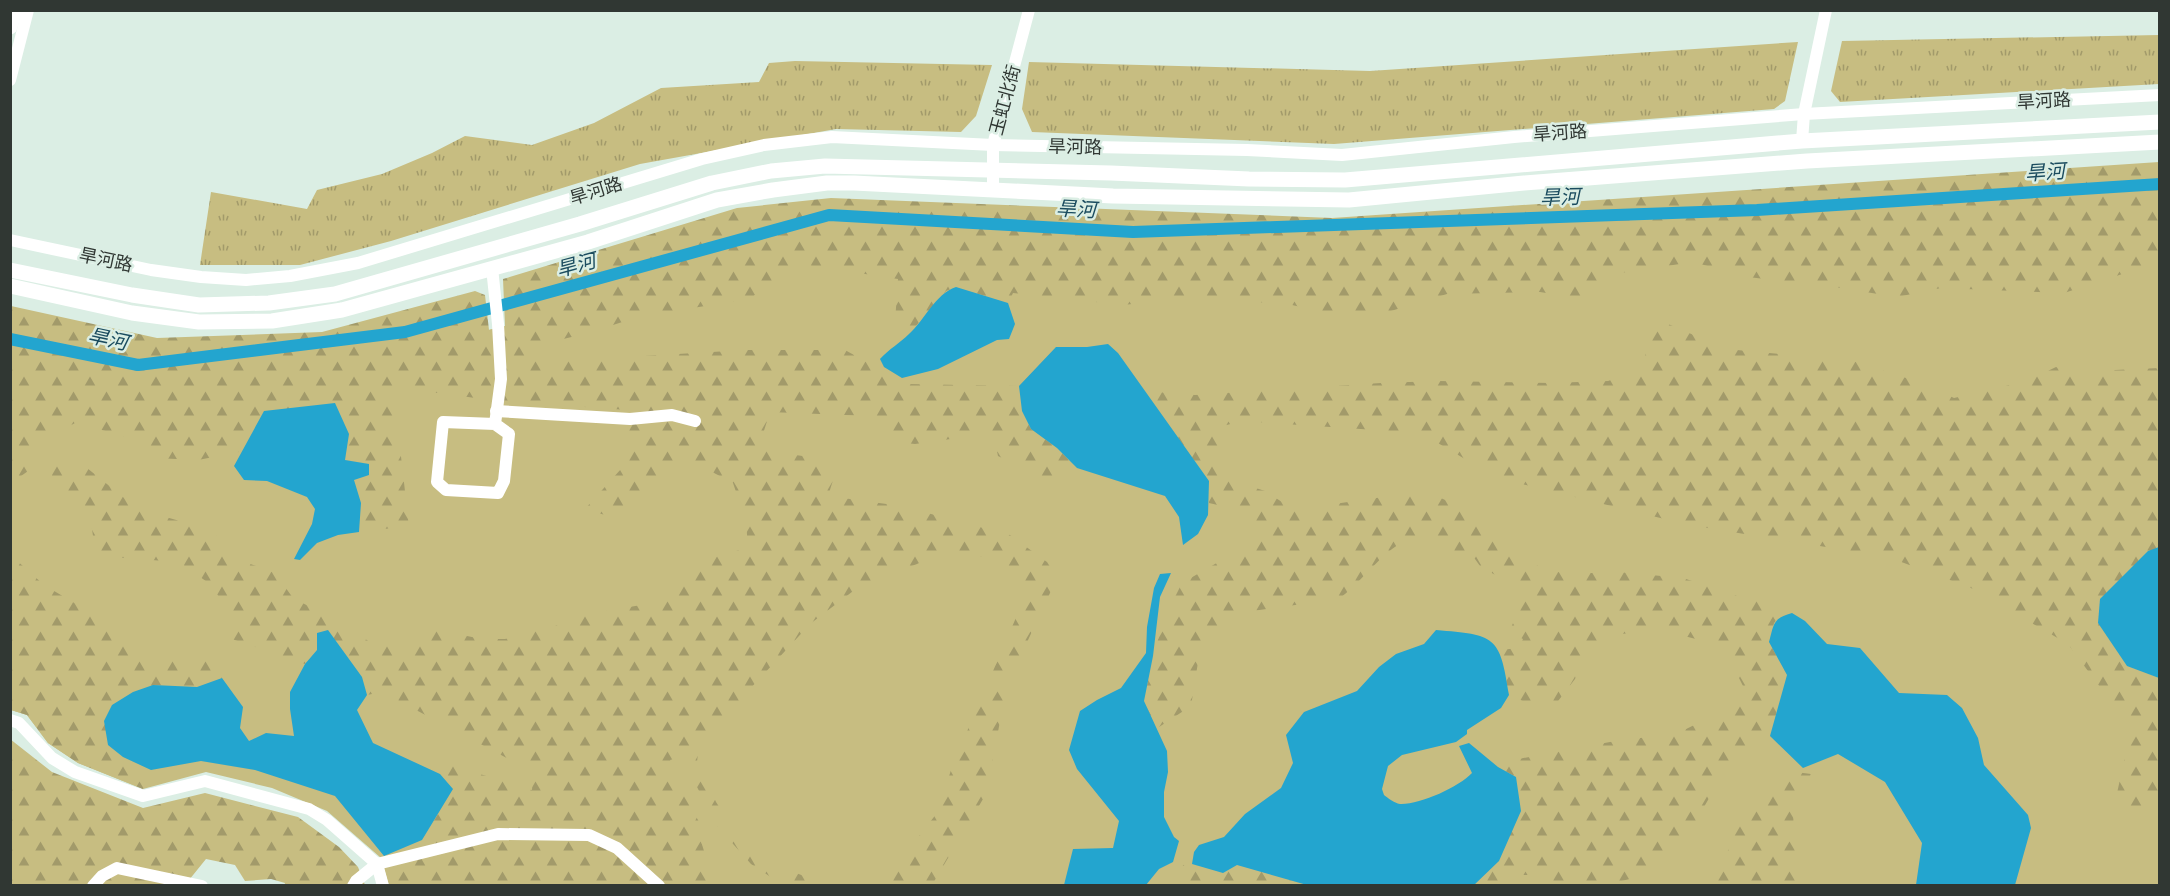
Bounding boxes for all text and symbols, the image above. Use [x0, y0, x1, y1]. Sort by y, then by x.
street label: 玉虹北街 [983, 62, 1025, 138]
street label: 旱河路 [2016, 87, 2072, 113]
street label: 旱河路 [1532, 118, 1588, 146]
street label: 旱河路 [1048, 134, 1102, 158]
water label: 旱河 [2024, 156, 2070, 186]
street label: 旱河路 [566, 171, 625, 209]
water label: 旱河 [1540, 182, 1584, 211]
water label: 旱河 [1055, 194, 1101, 223]
street label: 旱河路 [77, 242, 135, 276]
water label: 旱河 [553, 245, 603, 283]
water label: 旱河 [86, 321, 134, 357]

